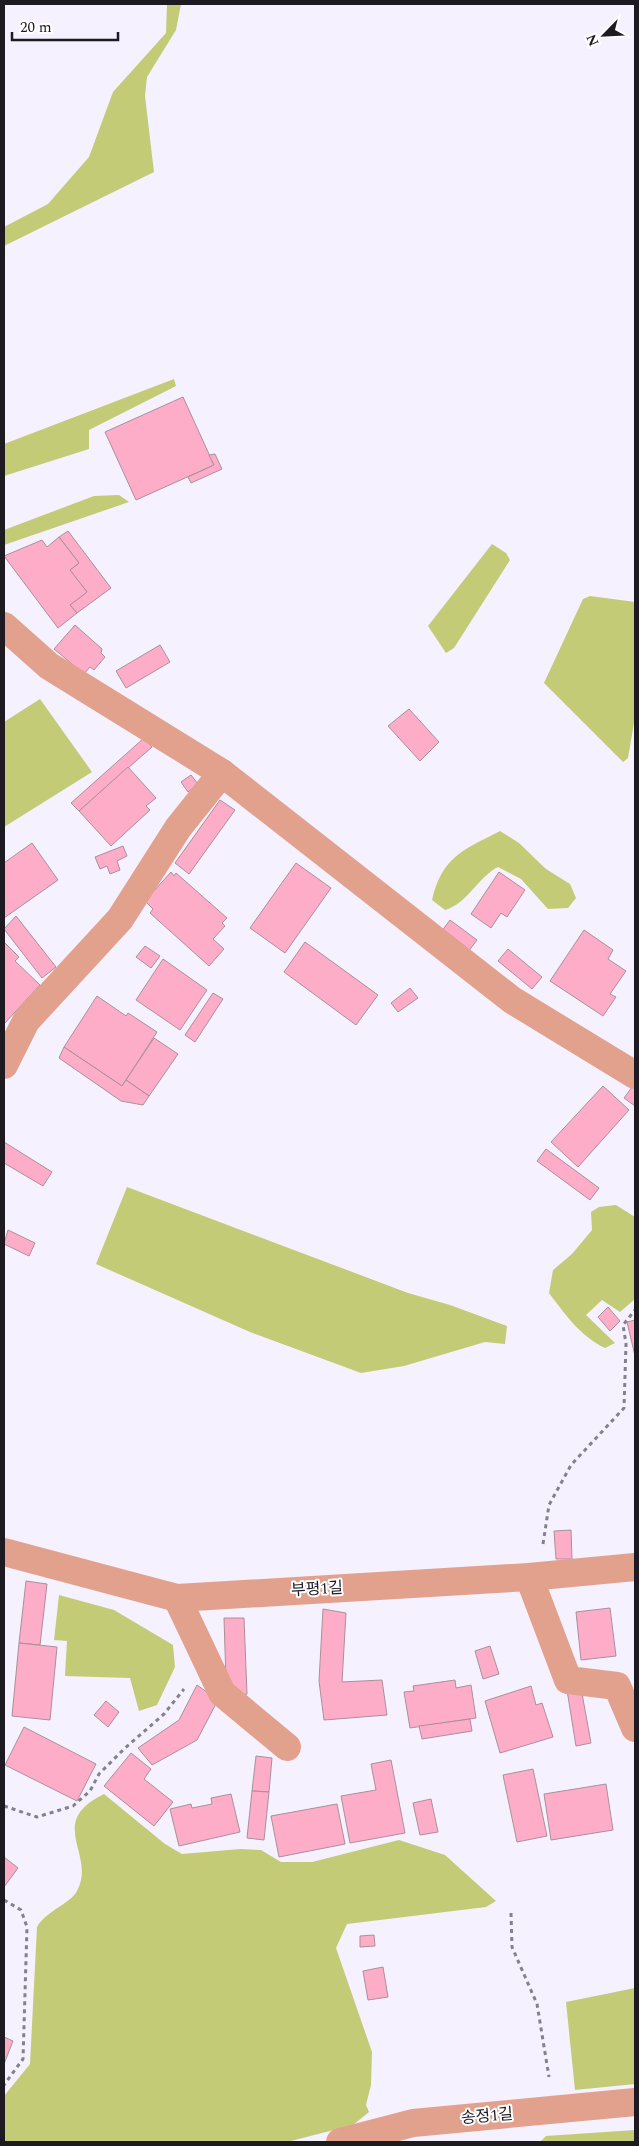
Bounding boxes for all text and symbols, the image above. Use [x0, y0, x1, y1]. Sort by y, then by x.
scale bar [12, 10, 119, 42]
north arrow [579, 10, 629, 60]
text: 20 m [20, 16, 52, 39]
text: N [581, 31, 604, 50]
street label: 부평1길 [290, 1576, 344, 1602]
street label: 송정1길 [460, 2102, 514, 2130]

